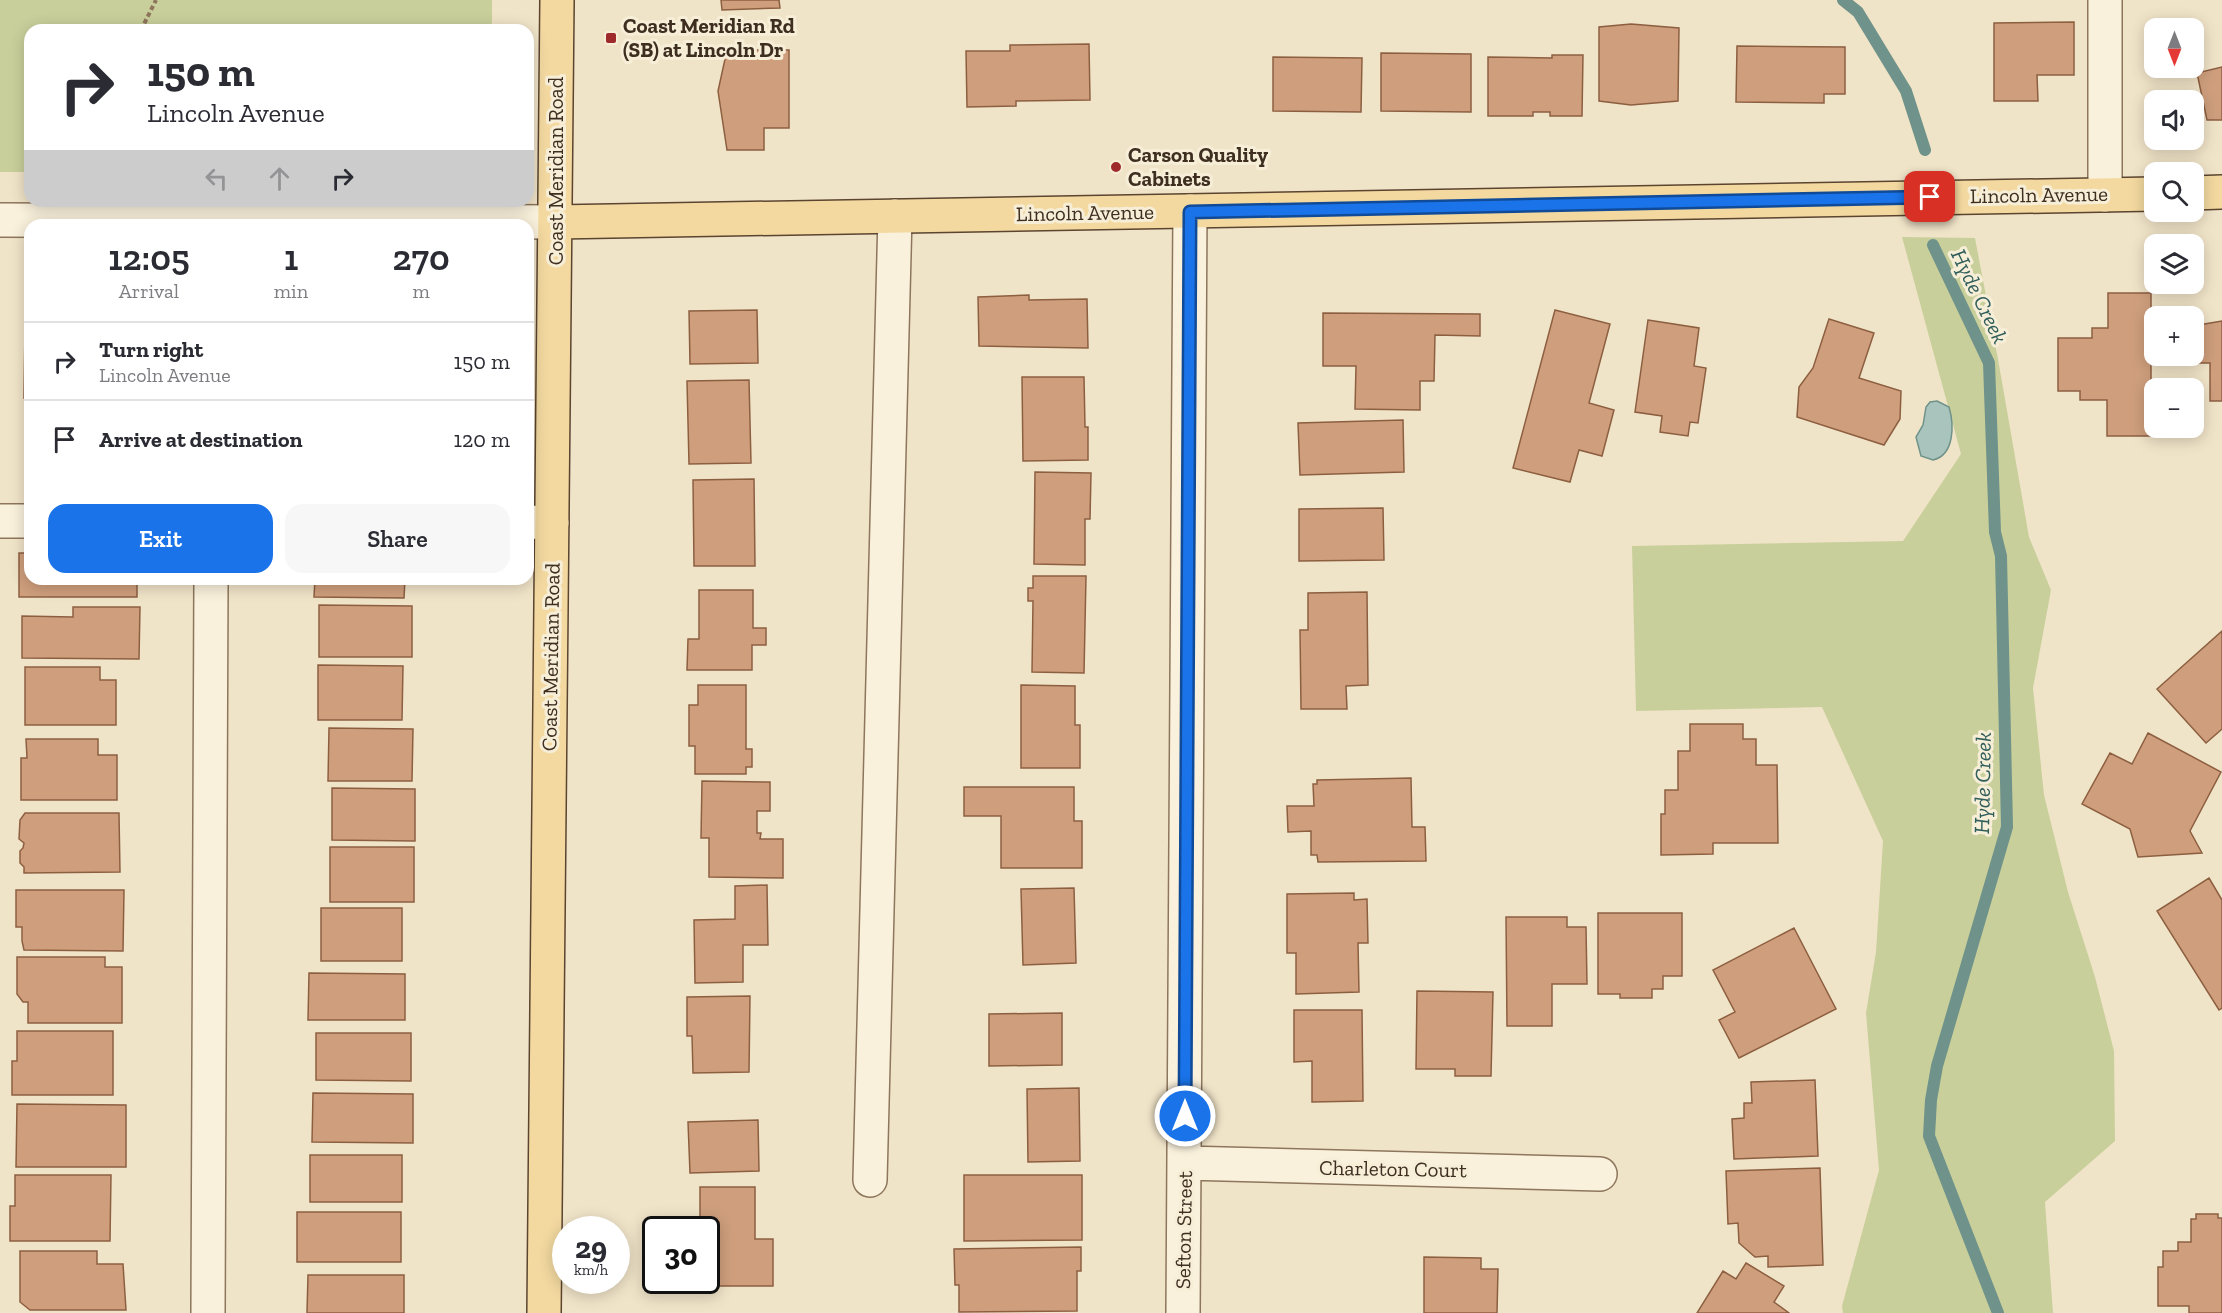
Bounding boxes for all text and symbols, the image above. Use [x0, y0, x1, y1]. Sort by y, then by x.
place label: Coast Meridian Rd (SB) at Lincoln Dr [623, 13, 795, 62]
north arrow [2144, 18, 2204, 78]
map controls [2144, 18, 2204, 438]
marker: Coast Meridian Rd (SB) at Lincoln Dr [604, 31, 618, 45]
text: 150 m [147, 46, 255, 97]
icon: right [48, 48, 126, 126]
street label: Coast Meridian Road [543, 76, 568, 265]
button: sound [2144, 90, 2204, 150]
text: Lincoln Avenue [147, 97, 325, 129]
place label: Carson Quality Cabinets [1128, 142, 1268, 191]
marker: Carson Quality Cabinets [1109, 160, 1123, 174]
icon: left [200, 162, 233, 195]
icon: ahead [263, 162, 296, 195]
icon: right [326, 162, 359, 195]
button: search [2144, 162, 2204, 222]
pin [1904, 171, 1955, 222]
icon: arrive [1913, 180, 1946, 213]
street label: Lincoln Avenue [1970, 181, 2108, 208]
street label: Lincoln Avenue [1016, 199, 1154, 226]
button: layers [2144, 234, 2204, 294]
text: 12:05 [108, 236, 190, 279]
text: 1 [284, 236, 298, 279]
text: 270 [392, 236, 450, 279]
water label: Hyde Creek [1945, 245, 2014, 348]
text: Arrival [119, 279, 179, 303]
text: min [274, 279, 308, 303]
text: m [412, 279, 430, 303]
button: + [2144, 306, 2204, 366]
text: Turn right [99, 336, 203, 363]
icon: right [48, 345, 81, 378]
text: 150 m [454, 348, 510, 375]
text: Lincoln Avenue [99, 363, 231, 387]
button: − [2144, 378, 2204, 438]
icon: arrive [48, 423, 81, 456]
text: Arrive at destination [99, 426, 302, 453]
text: 120 m [454, 426, 510, 453]
button: Exit [48, 504, 273, 573]
button: Share [285, 504, 510, 573]
street label: Coast Meridian Road [536, 562, 565, 751]
water label: Hyde Creek [1968, 732, 1997, 834]
position arrow [1153, 1084, 1217, 1148]
street label: Charleton Court [1319, 1155, 1467, 1182]
street label: Sefton Street [1170, 1170, 1197, 1289]
speed limit sign: 30 [642, 1216, 720, 1294]
text: 29 [575, 1230, 607, 1266]
text: km/h [574, 1261, 608, 1279]

